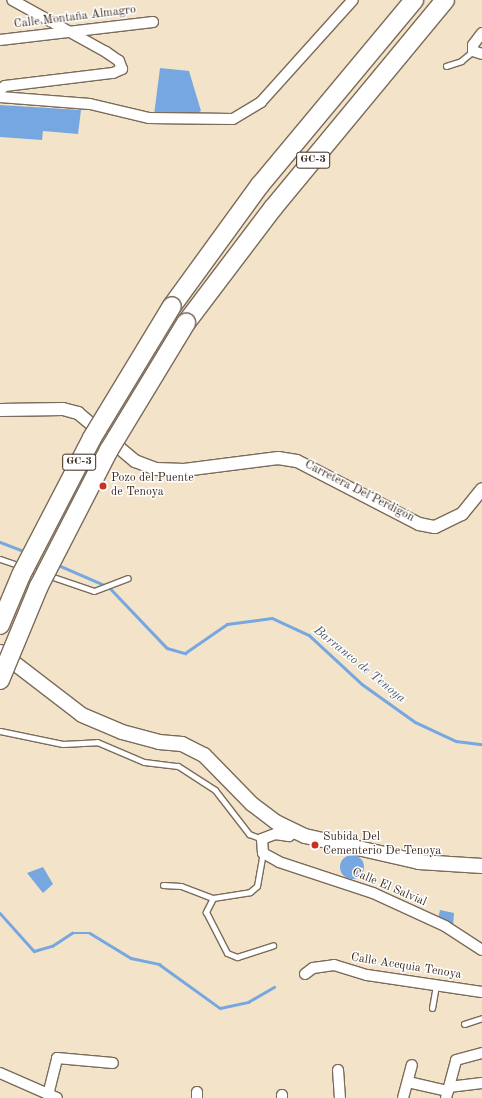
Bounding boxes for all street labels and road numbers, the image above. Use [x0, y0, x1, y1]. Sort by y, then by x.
street label: Calle Montaña Almagro [13, 3, 137, 33]
road number: GC-3 [296, 151, 330, 169]
road number: GC-3 [62, 453, 96, 471]
street label: Carretera Del Perdigón [302, 458, 416, 526]
street label: Calle El Salvial [350, 866, 428, 910]
street label: Calle Acequia Tenoya [350, 951, 462, 983]

